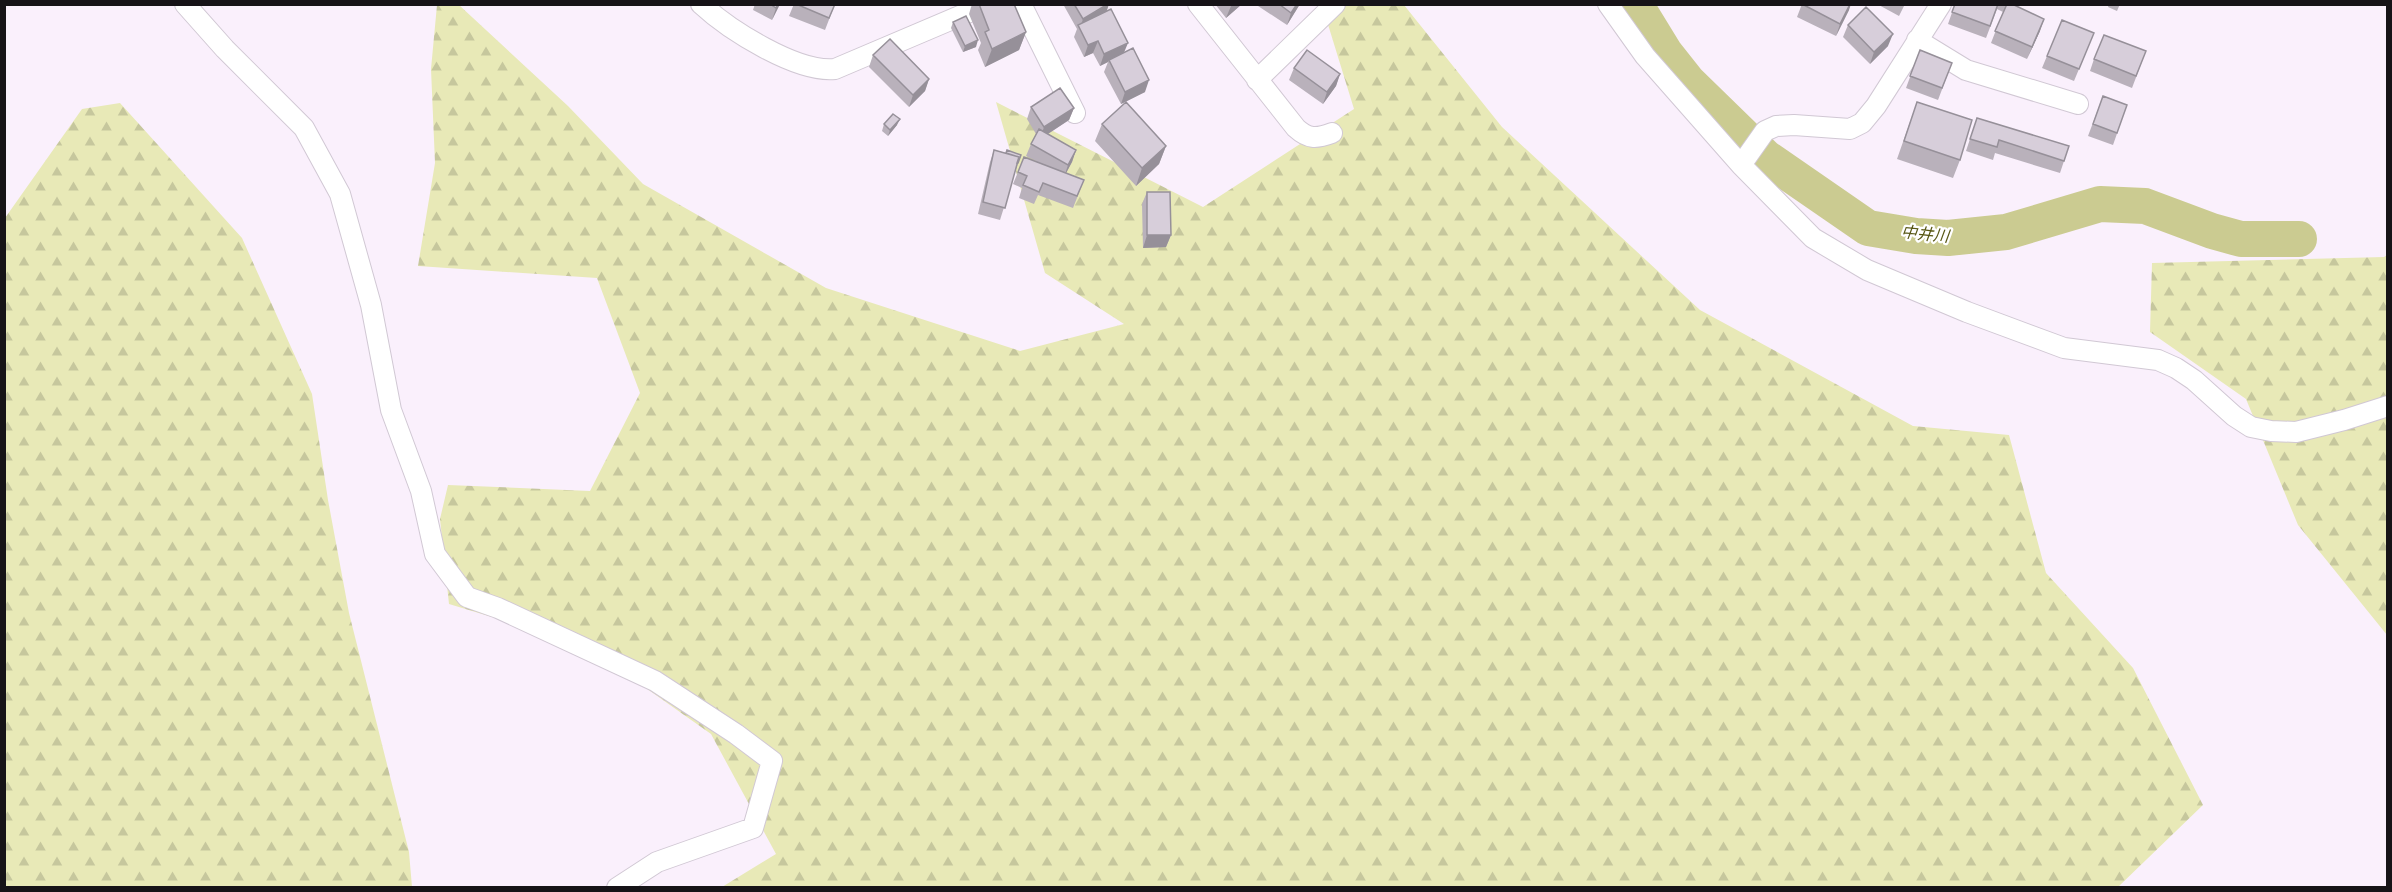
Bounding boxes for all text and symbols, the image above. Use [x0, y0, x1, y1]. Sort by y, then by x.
water label: 中井川 [1900, 222, 1952, 246]

